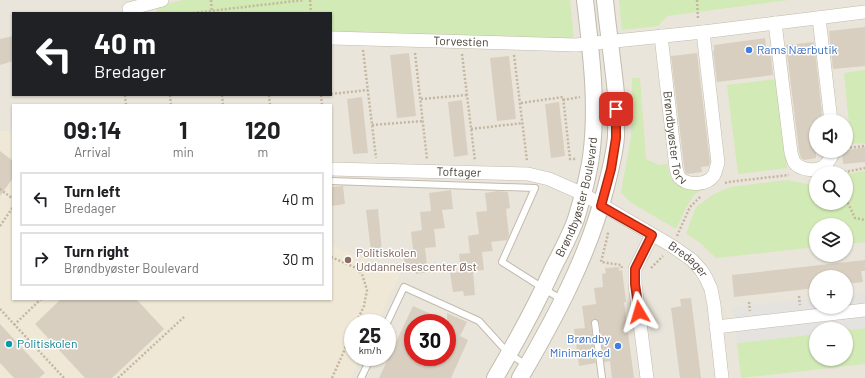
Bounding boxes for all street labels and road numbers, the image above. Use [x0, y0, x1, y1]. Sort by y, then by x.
street label: Torvestien [433, 33, 489, 48]
street label: Brøndbyøster Torv [661, 90, 690, 187]
street label: Brøndbyøster Boulevard [552, 137, 599, 259]
street label: Toftager [437, 164, 482, 179]
street label: Bredager [666, 238, 712, 280]

